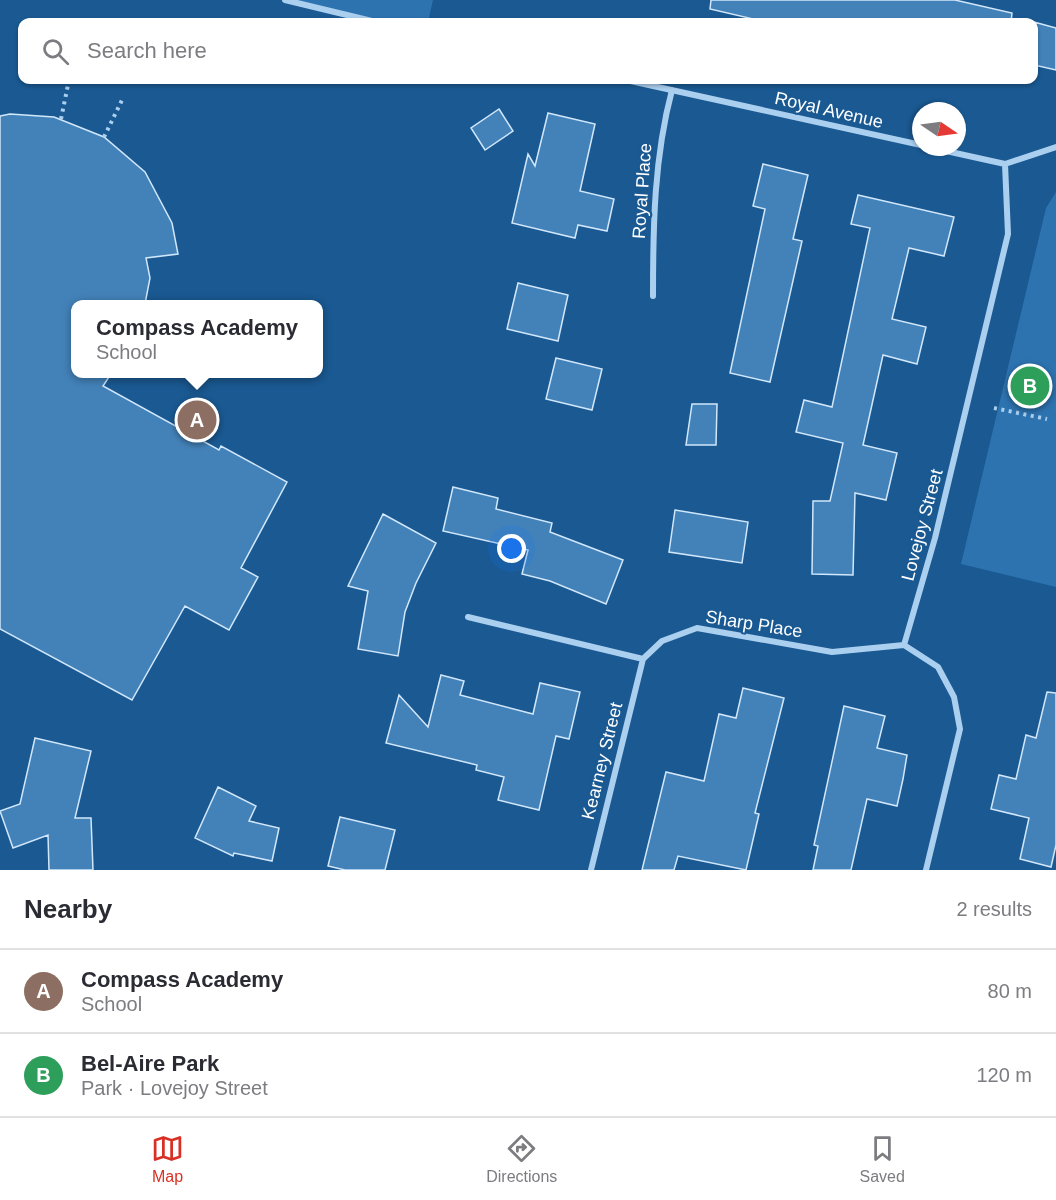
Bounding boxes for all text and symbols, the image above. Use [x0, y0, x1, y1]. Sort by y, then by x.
search box [18, 18, 1038, 84]
icon: search [39, 35, 72, 68]
text: Search here [87, 38, 207, 63]
street label: Royal Avenue [773, 88, 885, 132]
north arrow [912, 102, 966, 156]
street label: Royal Place [629, 142, 655, 240]
popup [71, 300, 323, 378]
text: Compass Academy [96, 315, 298, 340]
text: School [96, 341, 157, 363]
pin: B [1010, 364, 1050, 408]
pin: A [178, 398, 216, 442]
street label: Lovejoy Street [897, 467, 947, 583]
your location [497, 534, 526, 563]
street label: Sharp Place [704, 606, 804, 642]
street label: Kearney Street [578, 700, 626, 822]
text: Nearby [24, 894, 112, 924]
text: 2 results [956, 898, 1032, 920]
text: Compass Academy [81, 967, 283, 992]
text: A [36, 980, 51, 1002]
text: 80 m [988, 980, 1032, 1002]
text: School [81, 993, 142, 1015]
text: Bel-Aire Park [81, 1051, 219, 1076]
text: B [36, 1064, 51, 1086]
text: 120 m [976, 1064, 1032, 1086]
text: Park · Lovejoy Street [81, 1077, 268, 1099]
tab: Map [151, 1132, 184, 1186]
tab: Directions [486, 1132, 557, 1186]
tab: Saved [860, 1132, 905, 1186]

